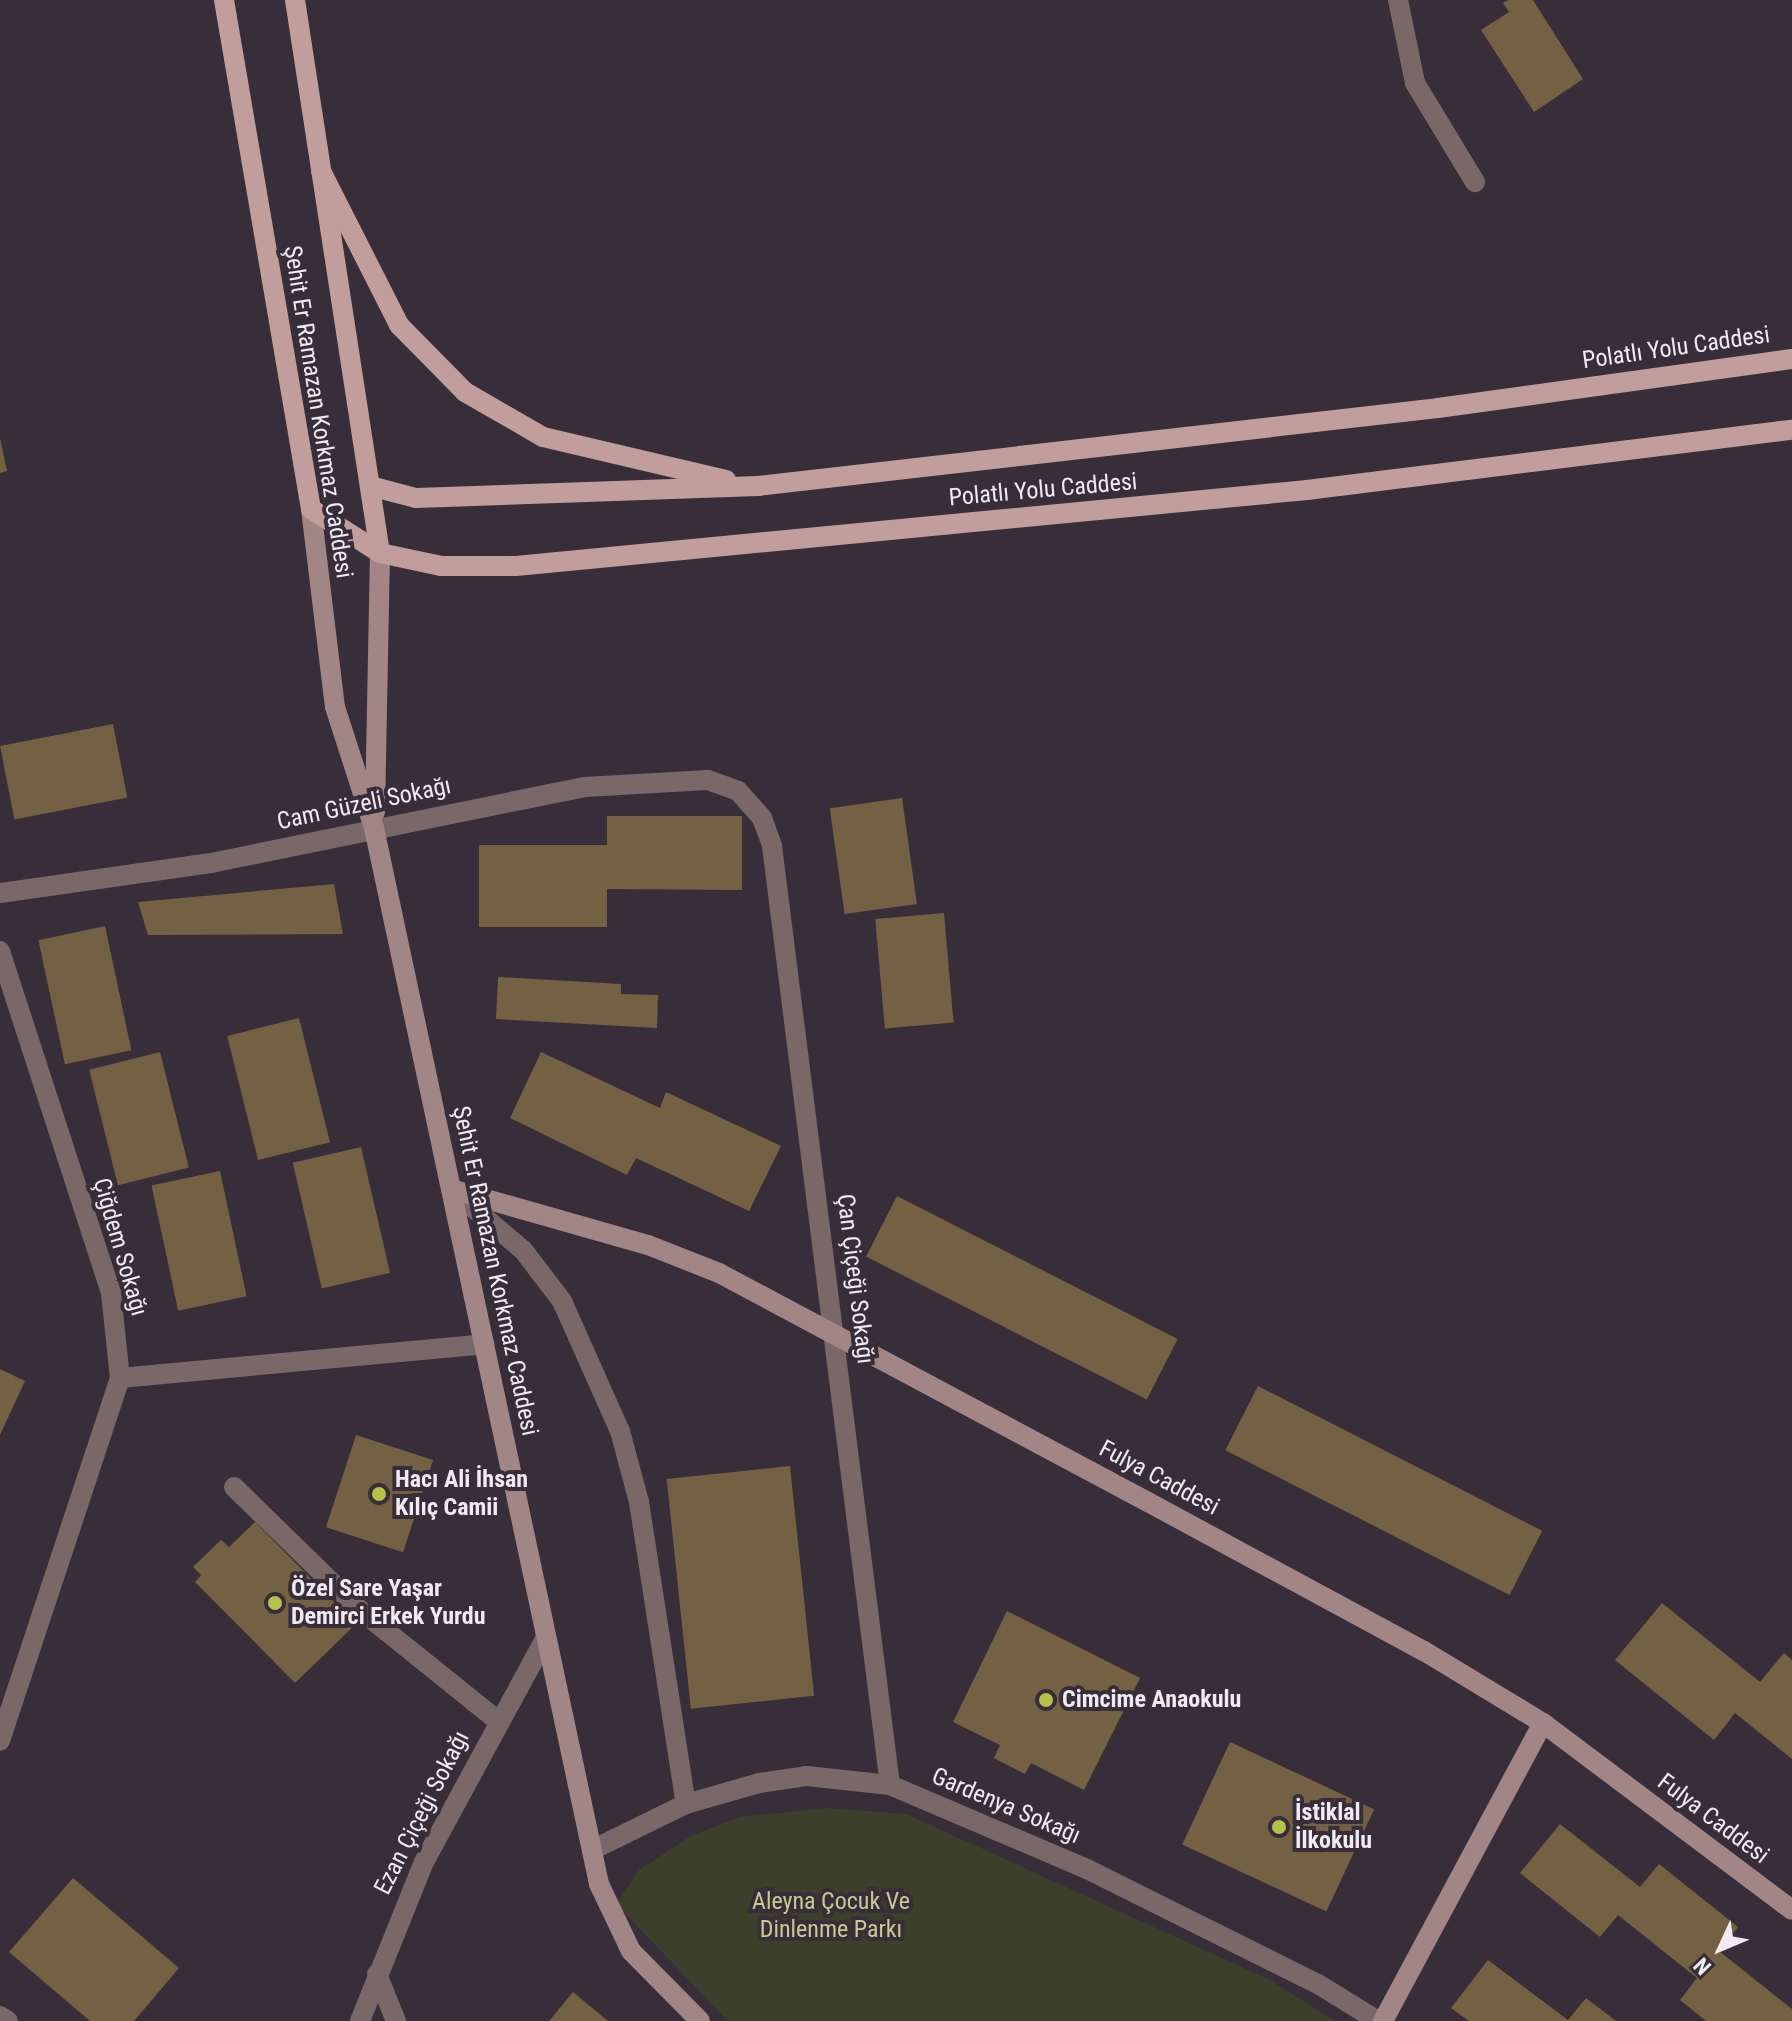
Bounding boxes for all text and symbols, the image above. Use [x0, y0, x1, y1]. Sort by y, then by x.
street label: Şehit Er Ramazan Korkmaz Caddesi [277, 244, 359, 580]
street label: Polatlı Yolu Caddesi [1580, 321, 1772, 375]
street label: Polatlı Yolu Caddesi [948, 467, 1138, 513]
street label: Cam Güzeli Sokağı [275, 772, 453, 836]
street label: Şehit Er Ramazan Korkmaz Caddesi [446, 1104, 544, 1438]
street label: Çiğdem Sokağı [87, 1175, 153, 1319]
street label: Çan Çiçeği Sokağı [830, 1192, 880, 1366]
street label: Fulya Caddesi [1094, 1434, 1224, 1522]
place label: Hacı Ali İhsan Kılıç Camii [395, 1466, 528, 1522]
marker: Hacı Ali İhsan Kılıç Camii [370, 1485, 388, 1503]
place label: Özel Sare Yaşar Demirci Erkek Yurdu [291, 1575, 485, 1631]
marker: Özel Sare Yaşar Demirci Erkek Yurdu [266, 1594, 284, 1612]
place label: Cimcime Anaokulu [1062, 1686, 1241, 1714]
marker: Cimcime Anaokulu [1037, 1691, 1055, 1709]
street label: Ezan Çiçeği Sokağı [368, 1726, 476, 1900]
street label: Gardenya Sokağı [927, 1762, 1085, 1850]
street label: Fulya Caddesi [1652, 1768, 1774, 1870]
place label: İstiklal İlkokulu [1295, 1799, 1372, 1855]
marker: İstiklal İlkokulu [1270, 1818, 1288, 1836]
park label: Aleyna Çocuk Ve Dinlenme Parkı [752, 1888, 910, 1944]
north arrow [1680, 1909, 1760, 1989]
text: N [1689, 1952, 1716, 1980]

